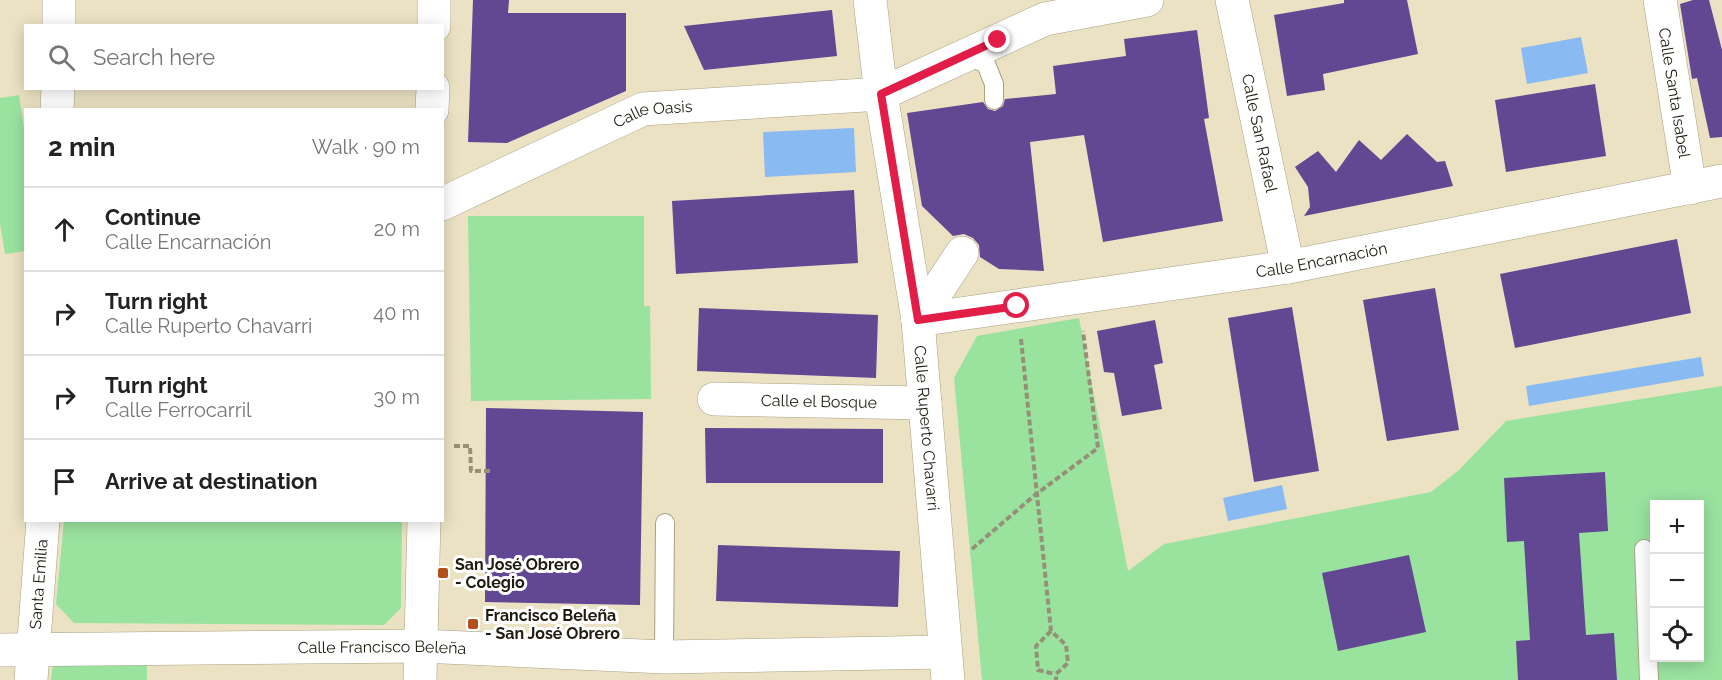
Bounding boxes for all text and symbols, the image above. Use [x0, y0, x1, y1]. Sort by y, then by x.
search box [24, 24, 444, 90]
route end [984, 26, 1010, 52]
street label: Calle Santa Isabel [1655, 26, 1695, 160]
icon: search [45, 41, 78, 74]
text: Search here [93, 44, 215, 70]
street label: Calle San Rafael [1238, 72, 1282, 195]
street label: Calle Oasis [610, 96, 693, 131]
text: 2 min [48, 132, 115, 162]
text: Walk · 90 m [312, 135, 420, 159]
text: Continue [105, 204, 201, 230]
icon: ahead [48, 213, 81, 246]
text: 20 m [374, 217, 420, 241]
text: Calle Encarnación [105, 230, 271, 254]
street label: Calle Encarnación [1255, 238, 1389, 281]
text: Turn right [105, 288, 208, 314]
route start [1003, 292, 1029, 318]
icon: right [48, 297, 81, 330]
text: 40 m [373, 301, 420, 325]
text: Calle Ruperto Chavarri [105, 314, 312, 338]
street label: Calle Ruperto Chavarri [911, 344, 943, 512]
text: Turn right [105, 372, 208, 398]
icon: right [48, 381, 81, 414]
text: 30 m [374, 385, 420, 409]
street label: Calle el Bosque [761, 390, 877, 412]
text: Calle Ferrocarril [105, 398, 252, 422]
icon: arrive [48, 465, 81, 498]
text: Arrive at destination [105, 468, 318, 494]
map controls [1650, 500, 1704, 662]
button: + [1650, 500, 1704, 554]
street label: Santa Emilia [25, 538, 51, 630]
button: − [1650, 554, 1704, 608]
place label: San José Obrero - Colegio [455, 555, 580, 592]
marker: San José Obrero - Colegio [436, 566, 450, 580]
place label: Francisco Beleña - San José Obrero [485, 606, 620, 643]
button: locate [1650, 608, 1704, 662]
marker: Francisco Beleña - San José Obrero [466, 617, 480, 631]
street label: Calle Francisco Beleña [298, 636, 467, 658]

